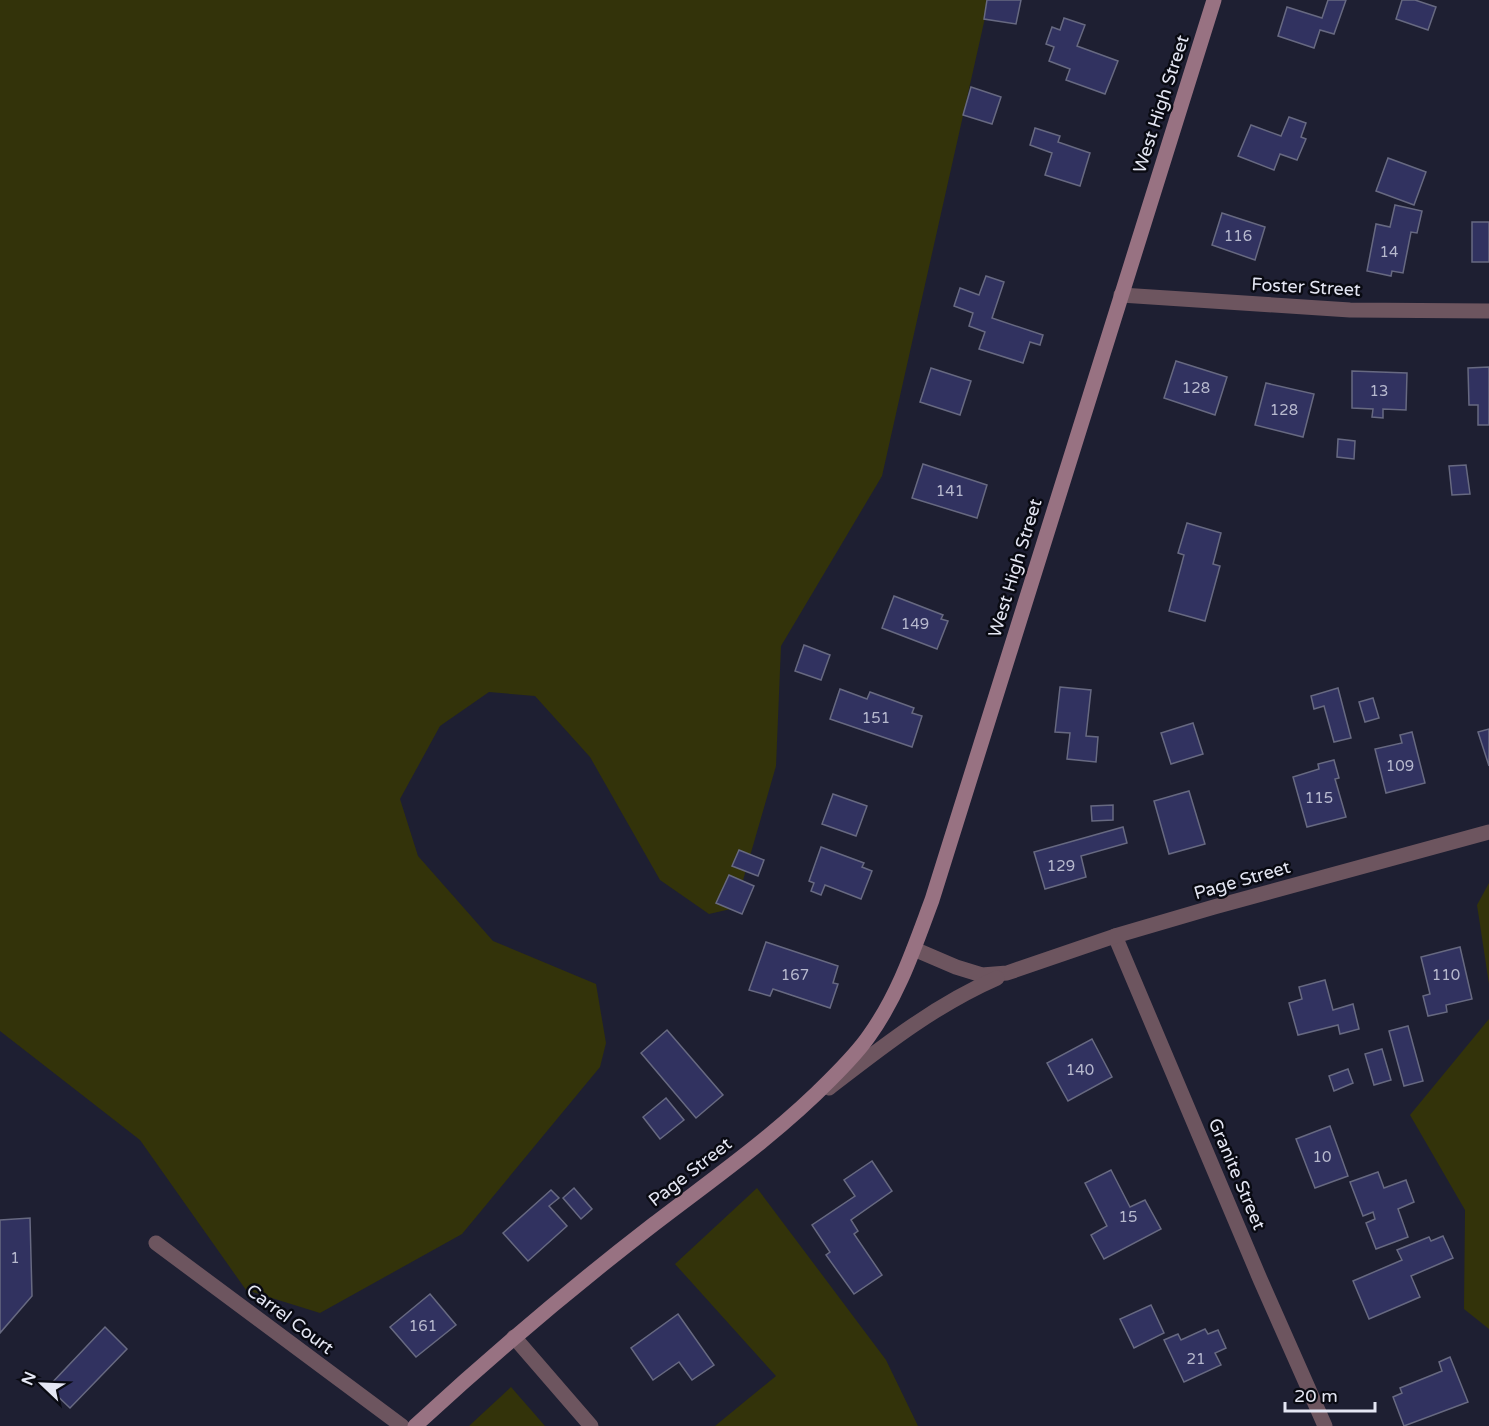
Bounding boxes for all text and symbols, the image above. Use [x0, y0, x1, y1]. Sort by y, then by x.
street label: West High Street [1128, 32, 1194, 176]
house number: 116 [1224, 227, 1252, 245]
house number: 14 [1380, 243, 1398, 261]
street label: Foster Street [1251, 273, 1361, 301]
house number: 128 [1182, 379, 1210, 397]
house number: 13 [1370, 382, 1388, 400]
house number: 128 [1270, 401, 1298, 419]
house number: 141 [936, 482, 964, 500]
street label: West High Street [983, 496, 1047, 640]
house number: 149 [901, 615, 929, 633]
house number: 151 [862, 709, 890, 727]
house number: 109 [1386, 757, 1414, 775]
house number: 115 [1305, 789, 1333, 807]
street label: Page Street [1191, 856, 1293, 904]
house number: 129 [1047, 857, 1075, 875]
house number: 167 [781, 966, 809, 984]
house number: 110 [1432, 966, 1460, 984]
house number: 140 [1066, 1061, 1094, 1079]
street label: Granite Street [1204, 1115, 1270, 1233]
street label: Page Street [644, 1133, 736, 1211]
house number: 10 [1313, 1148, 1331, 1166]
house number: 15 [1119, 1208, 1137, 1226]
house number: 1 [10, 1249, 20, 1267]
street label: Carrel Court [242, 1279, 338, 1359]
house number: 161 [409, 1317, 437, 1335]
house number: 21 [1187, 1350, 1205, 1368]
north arrow [12, 1354, 72, 1414]
text: N [17, 1369, 41, 1388]
scale bar [1285, 1375, 1375, 1413]
text: 20 m [1294, 1385, 1338, 1407]

